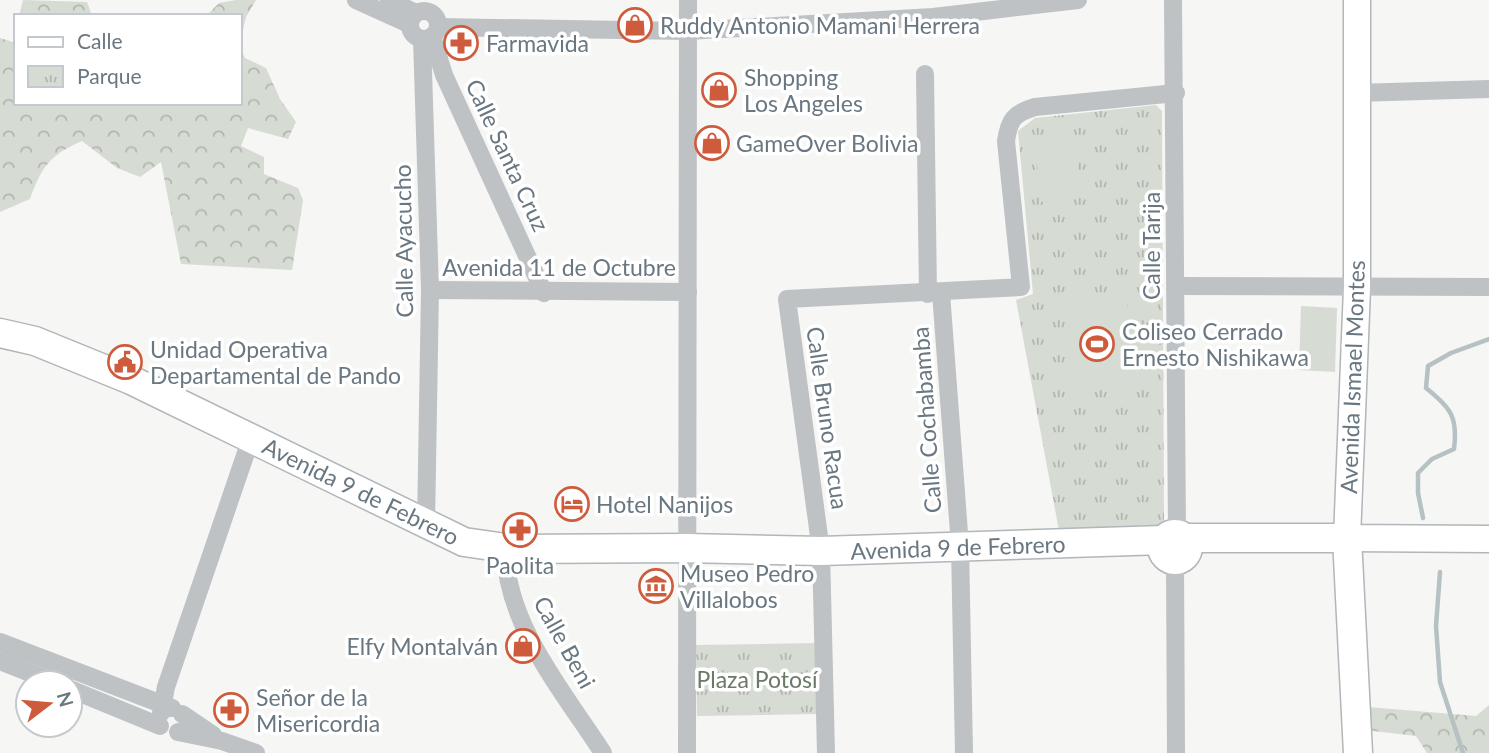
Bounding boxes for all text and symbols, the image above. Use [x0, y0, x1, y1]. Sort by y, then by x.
shop icon: Ruddy Antonio Mamani Herrera [616, 6, 654, 44]
place label: Ruddy Antonio Mamani Herrera [660, 11, 980, 39]
legend [14, 14, 242, 105]
pharmacy icon: Farmavida [442, 24, 480, 62]
text: Calle [77, 28, 122, 53]
place label: Farmavida [486, 29, 589, 57]
text: Parque [77, 63, 142, 88]
place label: Shopping Los Angeles [744, 63, 863, 117]
shop icon: Shopping Los Angeles [700, 71, 738, 109]
street label: Calle Santa Cruz [461, 75, 555, 235]
shop icon: GameOver Bolivia [693, 124, 731, 162]
place label: GameOver Bolivia [736, 129, 918, 157]
street label: Calle Ayacucho [388, 164, 418, 318]
street label: Calle Tarija [1137, 192, 1165, 300]
street label: Avenida 11 de Octubre [442, 253, 676, 281]
street label: Avenida Ismael Montes [1334, 260, 1370, 494]
place label: Coliseo Cerrado Ernesto Nishikawa [1122, 317, 1309, 371]
street label: Calle Bruno Racua [801, 325, 855, 511]
sports icon: Coliseo Cerrado Ernesto Nishikawa [1078, 325, 1116, 363]
street label: Calle Cochabamba [906, 326, 946, 514]
place label: Unidad Operativa Departamental de Pando [150, 335, 401, 389]
public building icon: Unidad Operativa Departamental de Pando [106, 343, 144, 381]
street label: Avenida 9 de Febrero [258, 431, 464, 551]
hotel icon: Hotel Nanijos [553, 485, 591, 523]
place label: Hotel Nanijos [596, 490, 733, 518]
pharmacy icon: Paolita [501, 511, 539, 549]
street label: Avenida 9 de Febrero [850, 529, 1066, 565]
place label: Paolita [486, 551, 554, 579]
place label: Museo Pedro Villalobos [680, 559, 814, 613]
museum icon: Museo Pedro Villalobos [637, 567, 675, 605]
street label: Calle Beni [528, 591, 602, 693]
shop icon: Elfy Montalván [504, 627, 542, 665]
place label: Elfy Montalván [346, 632, 498, 660]
park label: Plaza Potosí [696, 665, 819, 693]
north arrow [14, 669, 84, 739]
place label: Señor de la Misericordia [256, 683, 380, 737]
text: N [53, 689, 79, 709]
pharmacy icon: Señor de la Misericordia [212, 691, 250, 729]

